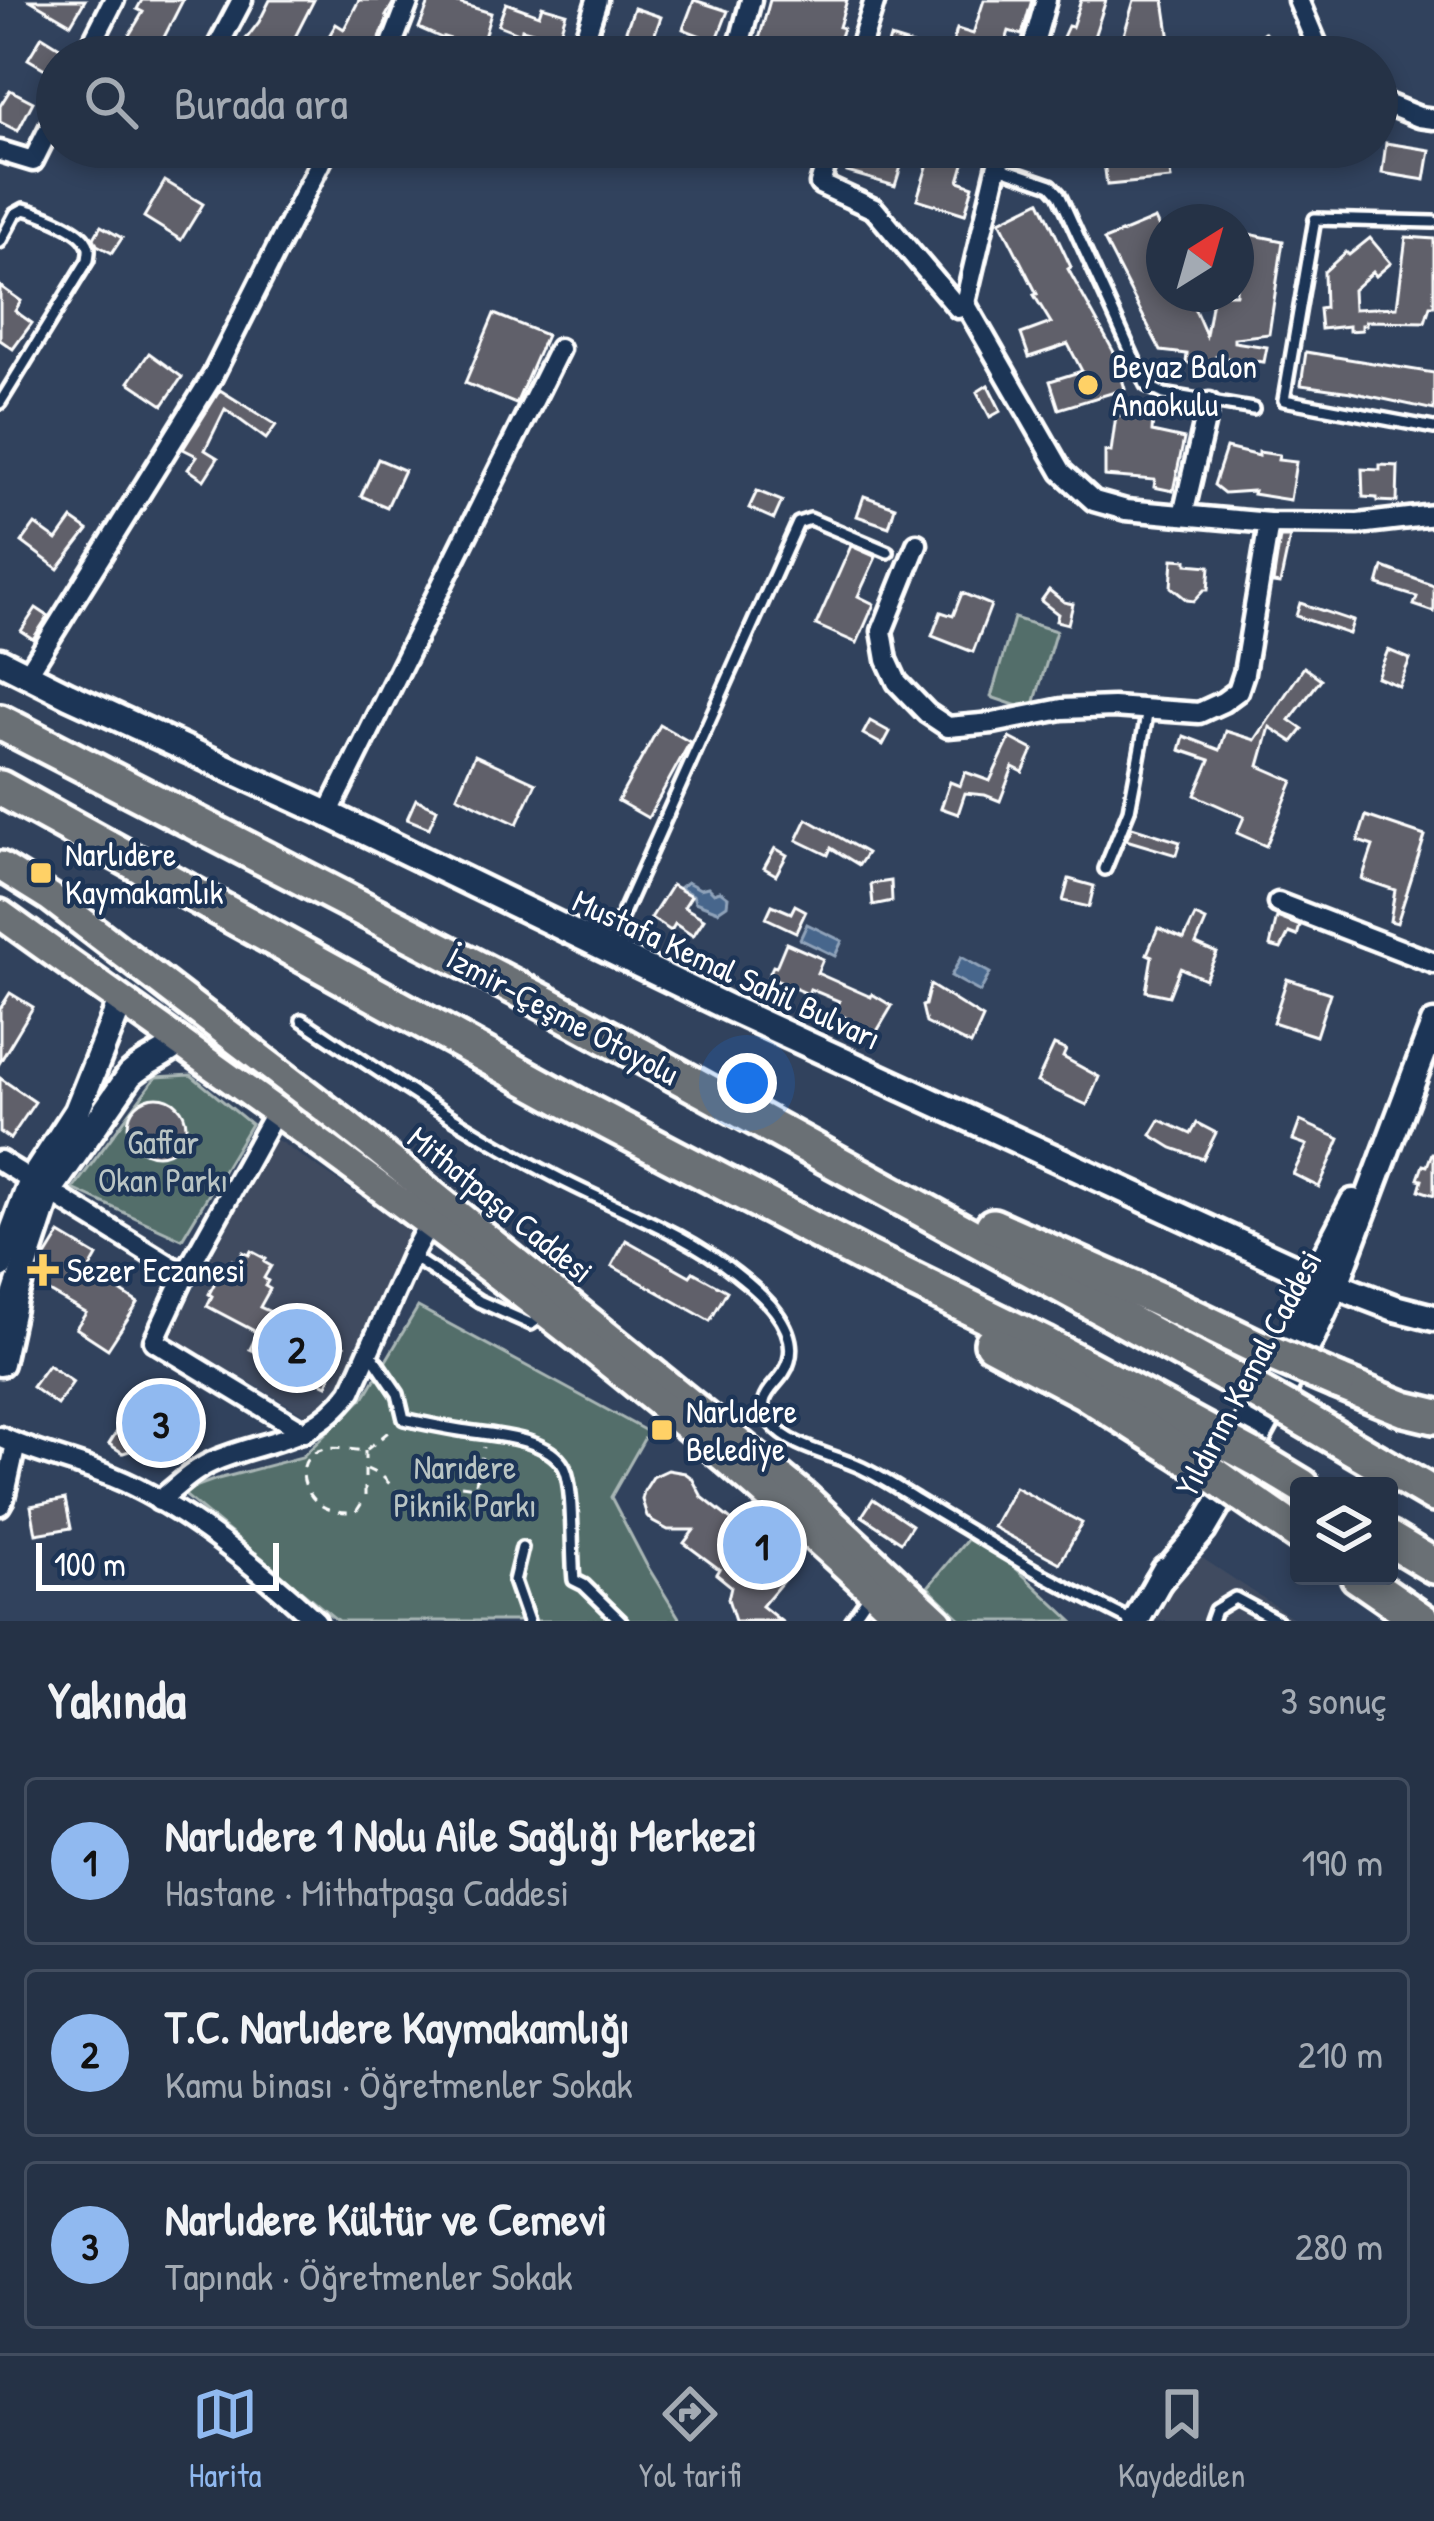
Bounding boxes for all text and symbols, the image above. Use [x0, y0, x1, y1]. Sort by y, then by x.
search box [36, 36, 1398, 168]
icon: search [78, 69, 144, 135]
text: Burada ara [174, 72, 348, 133]
north arrow [1146, 204, 1254, 312]
place label: Beyaz Balon Anaokulu [1112, 344, 1257, 426]
marker: Beyaz Balon Anaokulu [1075, 372, 1101, 398]
place label: Narlıdere Kaymakamlık [65, 832, 224, 915]
marker: Narlıdere Kaymakamlık [28, 860, 54, 886]
street label: Mustafa Kemal Sahil Bulvarı [566, 878, 888, 1060]
street label: İzmir-Çeşme Otoyolu [439, 935, 687, 1096]
your location [717, 1053, 777, 1113]
street label: Mithatpaşa Caddesi [398, 1116, 603, 1293]
park label: Gaffar Okan Parkı [98, 1120, 228, 1202]
street label: Yıldırım Kemal Caddesi [1164, 1242, 1332, 1504]
place label: Sezer Eczanesi [67, 1248, 245, 1292]
marker: Sezer Eczanesi [30, 1257, 56, 1283]
pin: 2 [258, 1303, 336, 1393]
pin: 3 [122, 1378, 200, 1468]
place label: Narlıdere Belediye [686, 1389, 797, 1472]
marker: Narlıdere Belediye [649, 1417, 675, 1443]
park label: Narıdere Piknik Parkı [393, 1445, 537, 1527]
map controls [1290, 1477, 1398, 1585]
button: layers [1290, 1477, 1398, 1585]
pin: 1 [723, 1500, 801, 1590]
scale bar [36, 1537, 279, 1590]
text: 100 m [54, 1542, 126, 1586]
text: Yakında [48, 1665, 186, 1734]
text: 3 sonuç [1280, 1673, 1386, 1726]
text: Narlıdere 1 Nolu Aile Sağlığı Merkezi [165, 1804, 757, 1865]
text: 1 [83, 1835, 97, 1888]
text: 190 m [1302, 1835, 1383, 1888]
text: Hastane · Mithatpaşa Caddesi [165, 1865, 569, 1918]
text: T.C. Narlıdere Kaymakamlığı [165, 1996, 630, 2057]
text: 2 [81, 2027, 99, 2080]
text: 210 m [1298, 2027, 1383, 2080]
text: Kamu binası · Öğretmenler Sokak [165, 2057, 633, 2110]
text: Narlıdere Kültür ve Cemevi [165, 2188, 607, 2249]
text: 3 [81, 2219, 99, 2272]
text: 280 m [1295, 2219, 1383, 2272]
text: Tapınak · Öğretmenler Sokak [165, 2249, 573, 2302]
tab: Harita [189, 2381, 261, 2497]
tab: Yol tarifi [639, 2381, 741, 2497]
tab: Kaydedilen [1118, 2381, 1245, 2497]

